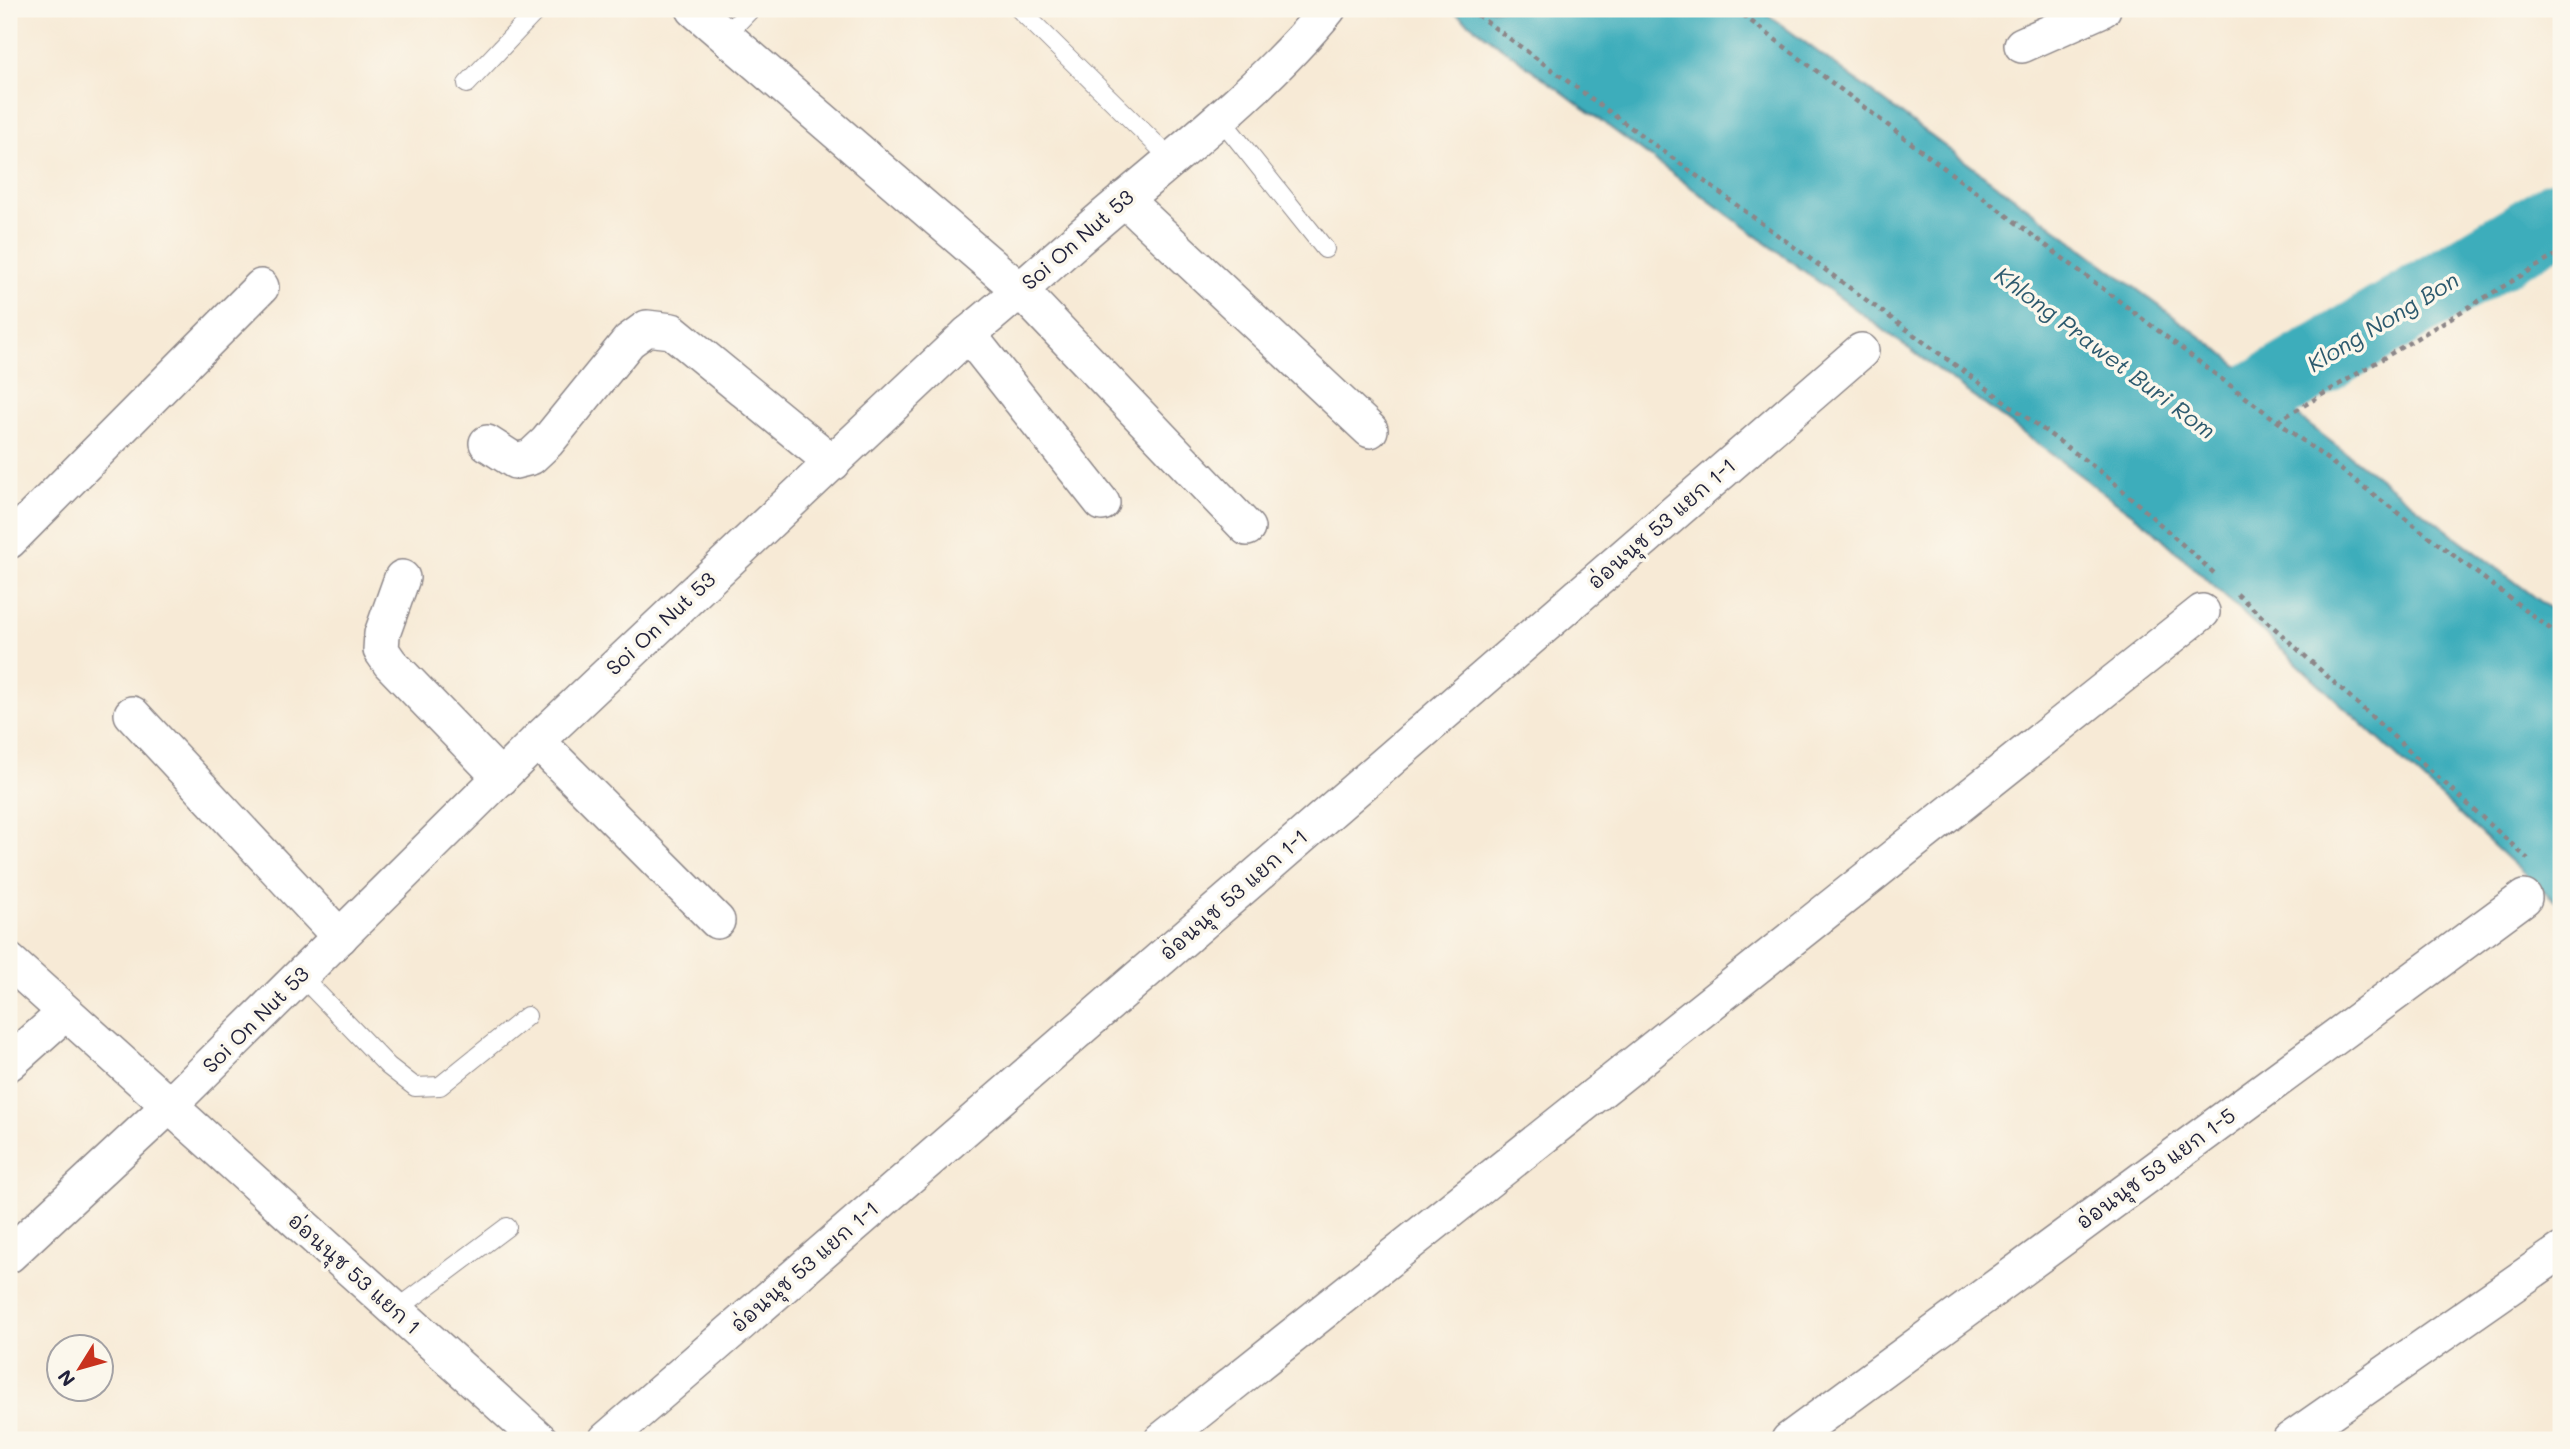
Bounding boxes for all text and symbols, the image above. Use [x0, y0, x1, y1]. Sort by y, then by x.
street label: Soi On Nut 53 [1015, 183, 1139, 295]
water label: Khlong Prawet Buri Rom [1989, 259, 2222, 445]
water label: Klong Nong Bon [2301, 264, 2464, 378]
street label: อ่อนนุช 53 แยก 1-1 [1581, 451, 1743, 598]
street label: Soi On Nut 53 [600, 565, 720, 680]
street label: อ่อนนุช 53 แยก 1-1 [1153, 822, 1315, 969]
street label: Soi On Nut 53 [196, 960, 314, 1078]
street label: อ่อนนุช 53 แยก 1-5 [2070, 1101, 2242, 1238]
street label: อ่อนนุช 53 แยก 1-1 [724, 1194, 886, 1341]
street label: อ่อนนุช 53 แยก 1 [280, 1206, 427, 1343]
north arrow [46, 1334, 116, 1404]
text: N [52, 1365, 80, 1392]

